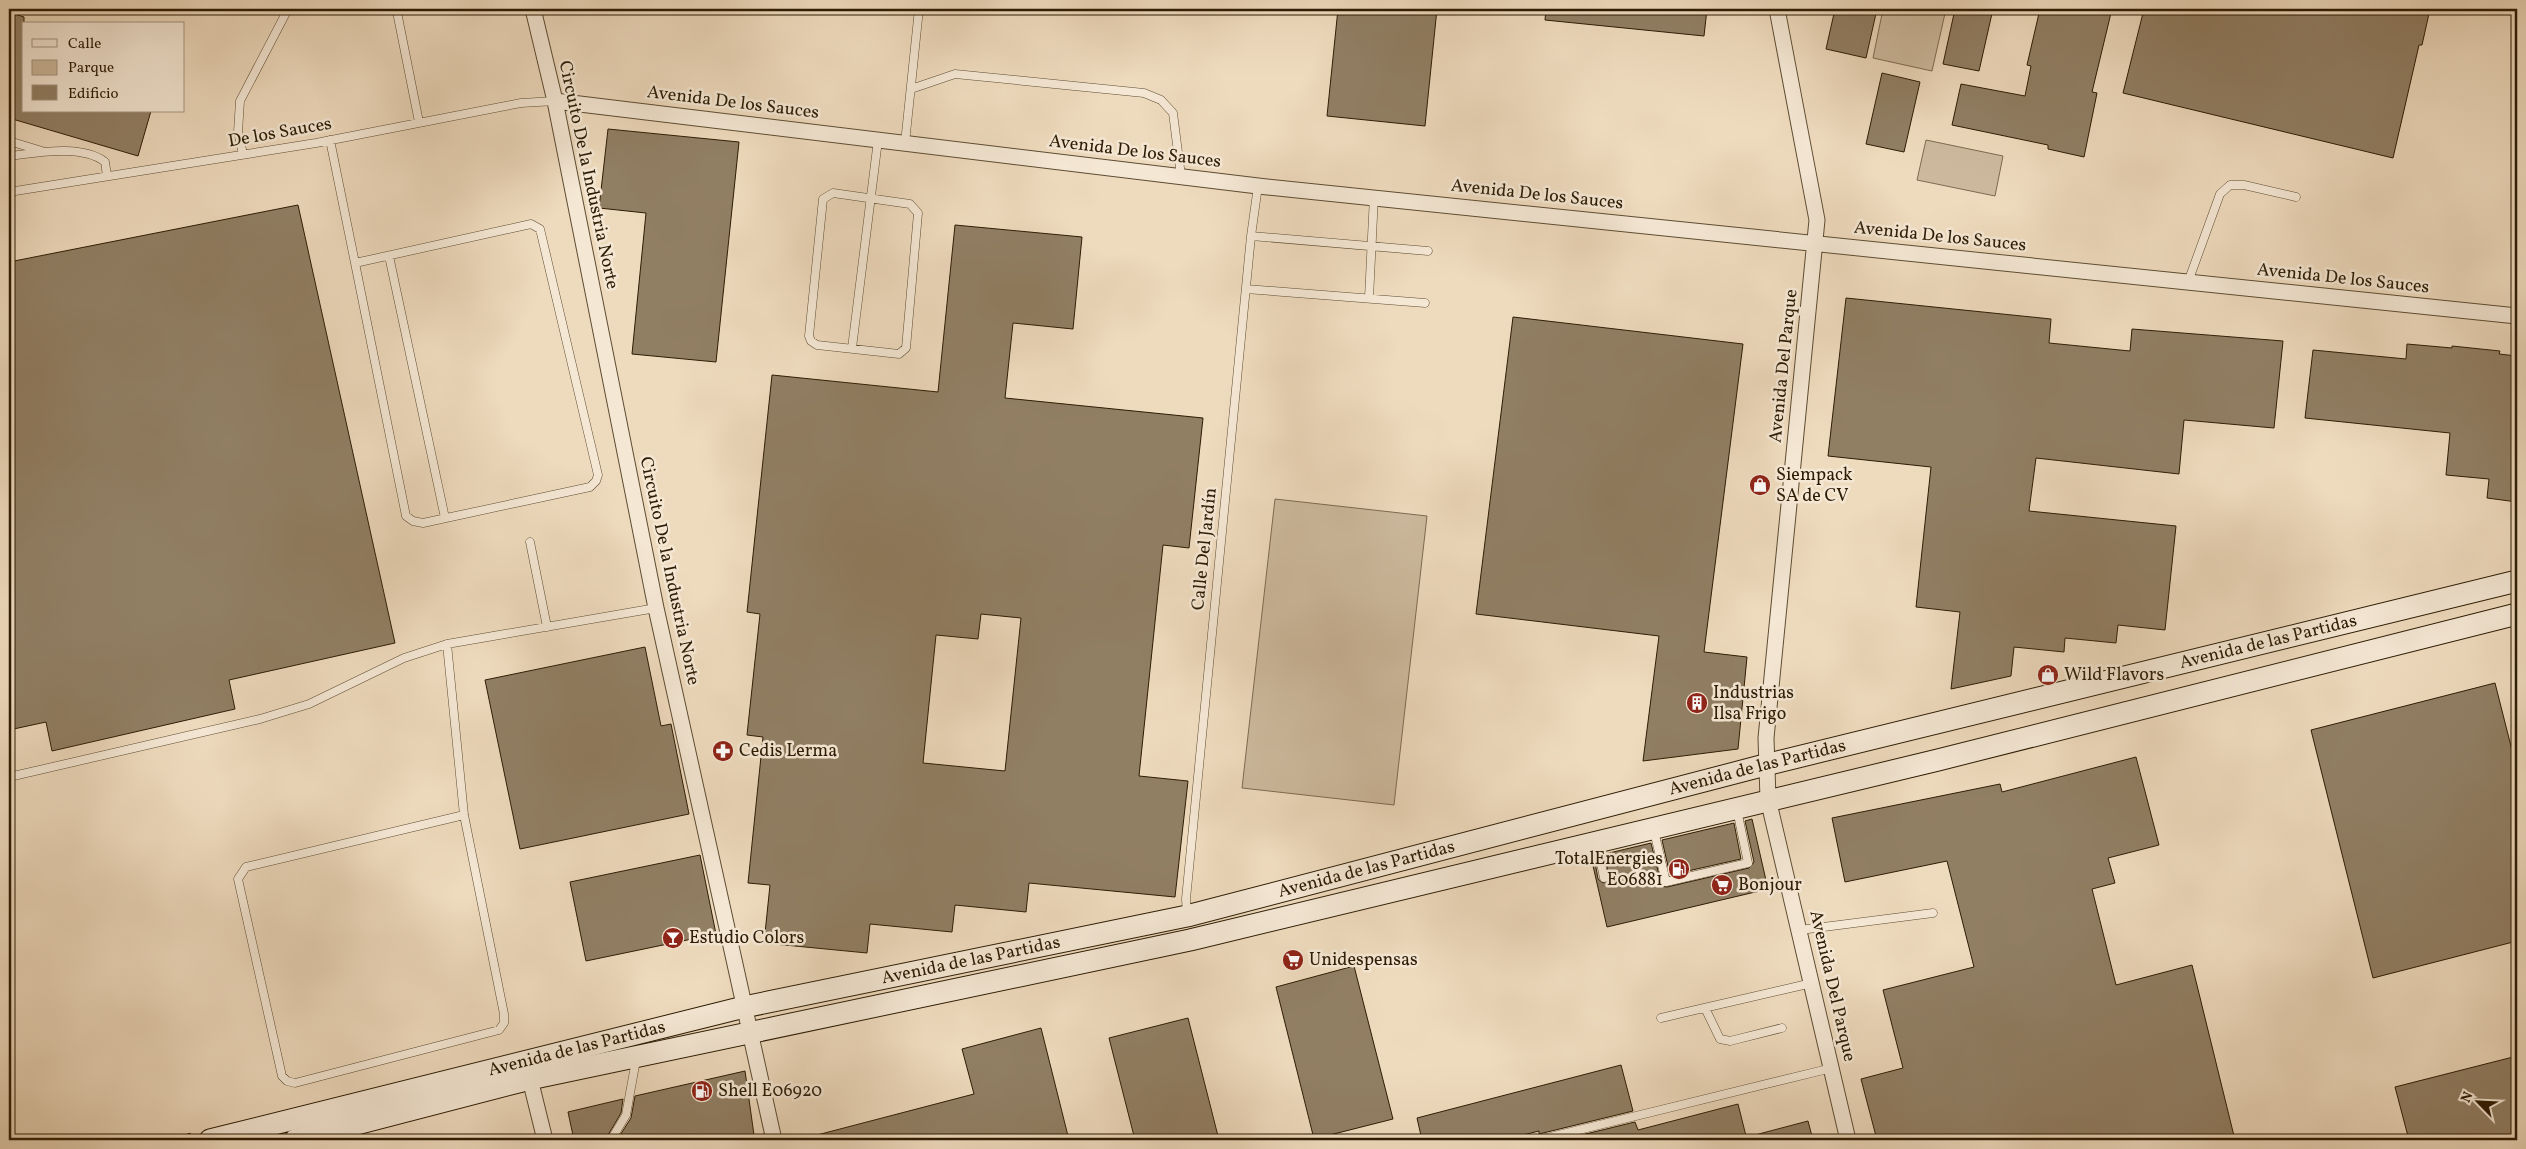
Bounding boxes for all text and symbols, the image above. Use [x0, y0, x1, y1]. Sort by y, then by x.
legend [22, 22, 185, 112]
text: Calle [68, 34, 101, 55]
text: Parque [68, 58, 114, 79]
street label: Circuito De la Industria Norte [552, 58, 624, 292]
street label: Avenida De los Sauces [646, 80, 820, 126]
text: Edificio [68, 84, 119, 105]
street label: De los Sauces [226, 112, 334, 154]
street label: Avenida De los Sauces [1048, 129, 1222, 175]
street label: Avenida De los Sauces [1450, 174, 1624, 216]
street label: Avenida De los Sauces [1853, 216, 2027, 258]
street label: Avenida De los Sauces [2256, 258, 2430, 300]
street label: Avenida Del Parque [1763, 288, 1805, 444]
street label: Circuito De la Industria Norte [633, 454, 705, 688]
place label: Siempack SA de CV [1776, 463, 1853, 509]
shop icon: Siempack SA de CV [1748, 473, 1772, 497]
street label: Calle Del Jardín [1186, 486, 1224, 611]
street label: Avenida de las Partidas [2177, 608, 2360, 676]
shop icon: Wild Flavors [2036, 663, 2060, 687]
place label: Wild Flavors [2064, 663, 2164, 688]
place label: Industrias Ilsa Frigo [1713, 681, 1794, 727]
building icon: Industrias Ilsa Frigo [1685, 691, 1709, 715]
street label: Avenida de las Partidas [1666, 733, 1849, 802]
pharmacy icon: Cedis Lerma [711, 739, 735, 763]
place label: Cedis Lerma [739, 739, 837, 764]
street label: Avenida de las Partidas [1275, 834, 1458, 904]
place label: TotalEnergies E06881 [1555, 847, 1663, 893]
fuel station icon: TotalEnergies E06881 [1667, 857, 1691, 881]
supermarket icon: Bonjour [1710, 873, 1734, 897]
place label: Bonjour [1738, 873, 1802, 898]
street label: Avenida Del Parque [1802, 908, 1862, 1064]
bar icon: Estudio Colors [661, 926, 685, 950]
place label: Estudio Colors [689, 926, 804, 951]
street label: Avenida de las Partidas [879, 930, 1063, 991]
supermarket icon: Unidespensas [1281, 948, 1305, 972]
place label: Unidespensas [1309, 948, 1418, 973]
street label: Avenida de las Partidas [485, 1015, 668, 1083]
north arrow [2454, 1076, 2504, 1126]
fuel station icon: Shell E06920 [690, 1079, 714, 1103]
place label: Shell E06920 [718, 1079, 822, 1104]
text: N [2457, 1089, 2478, 1106]

